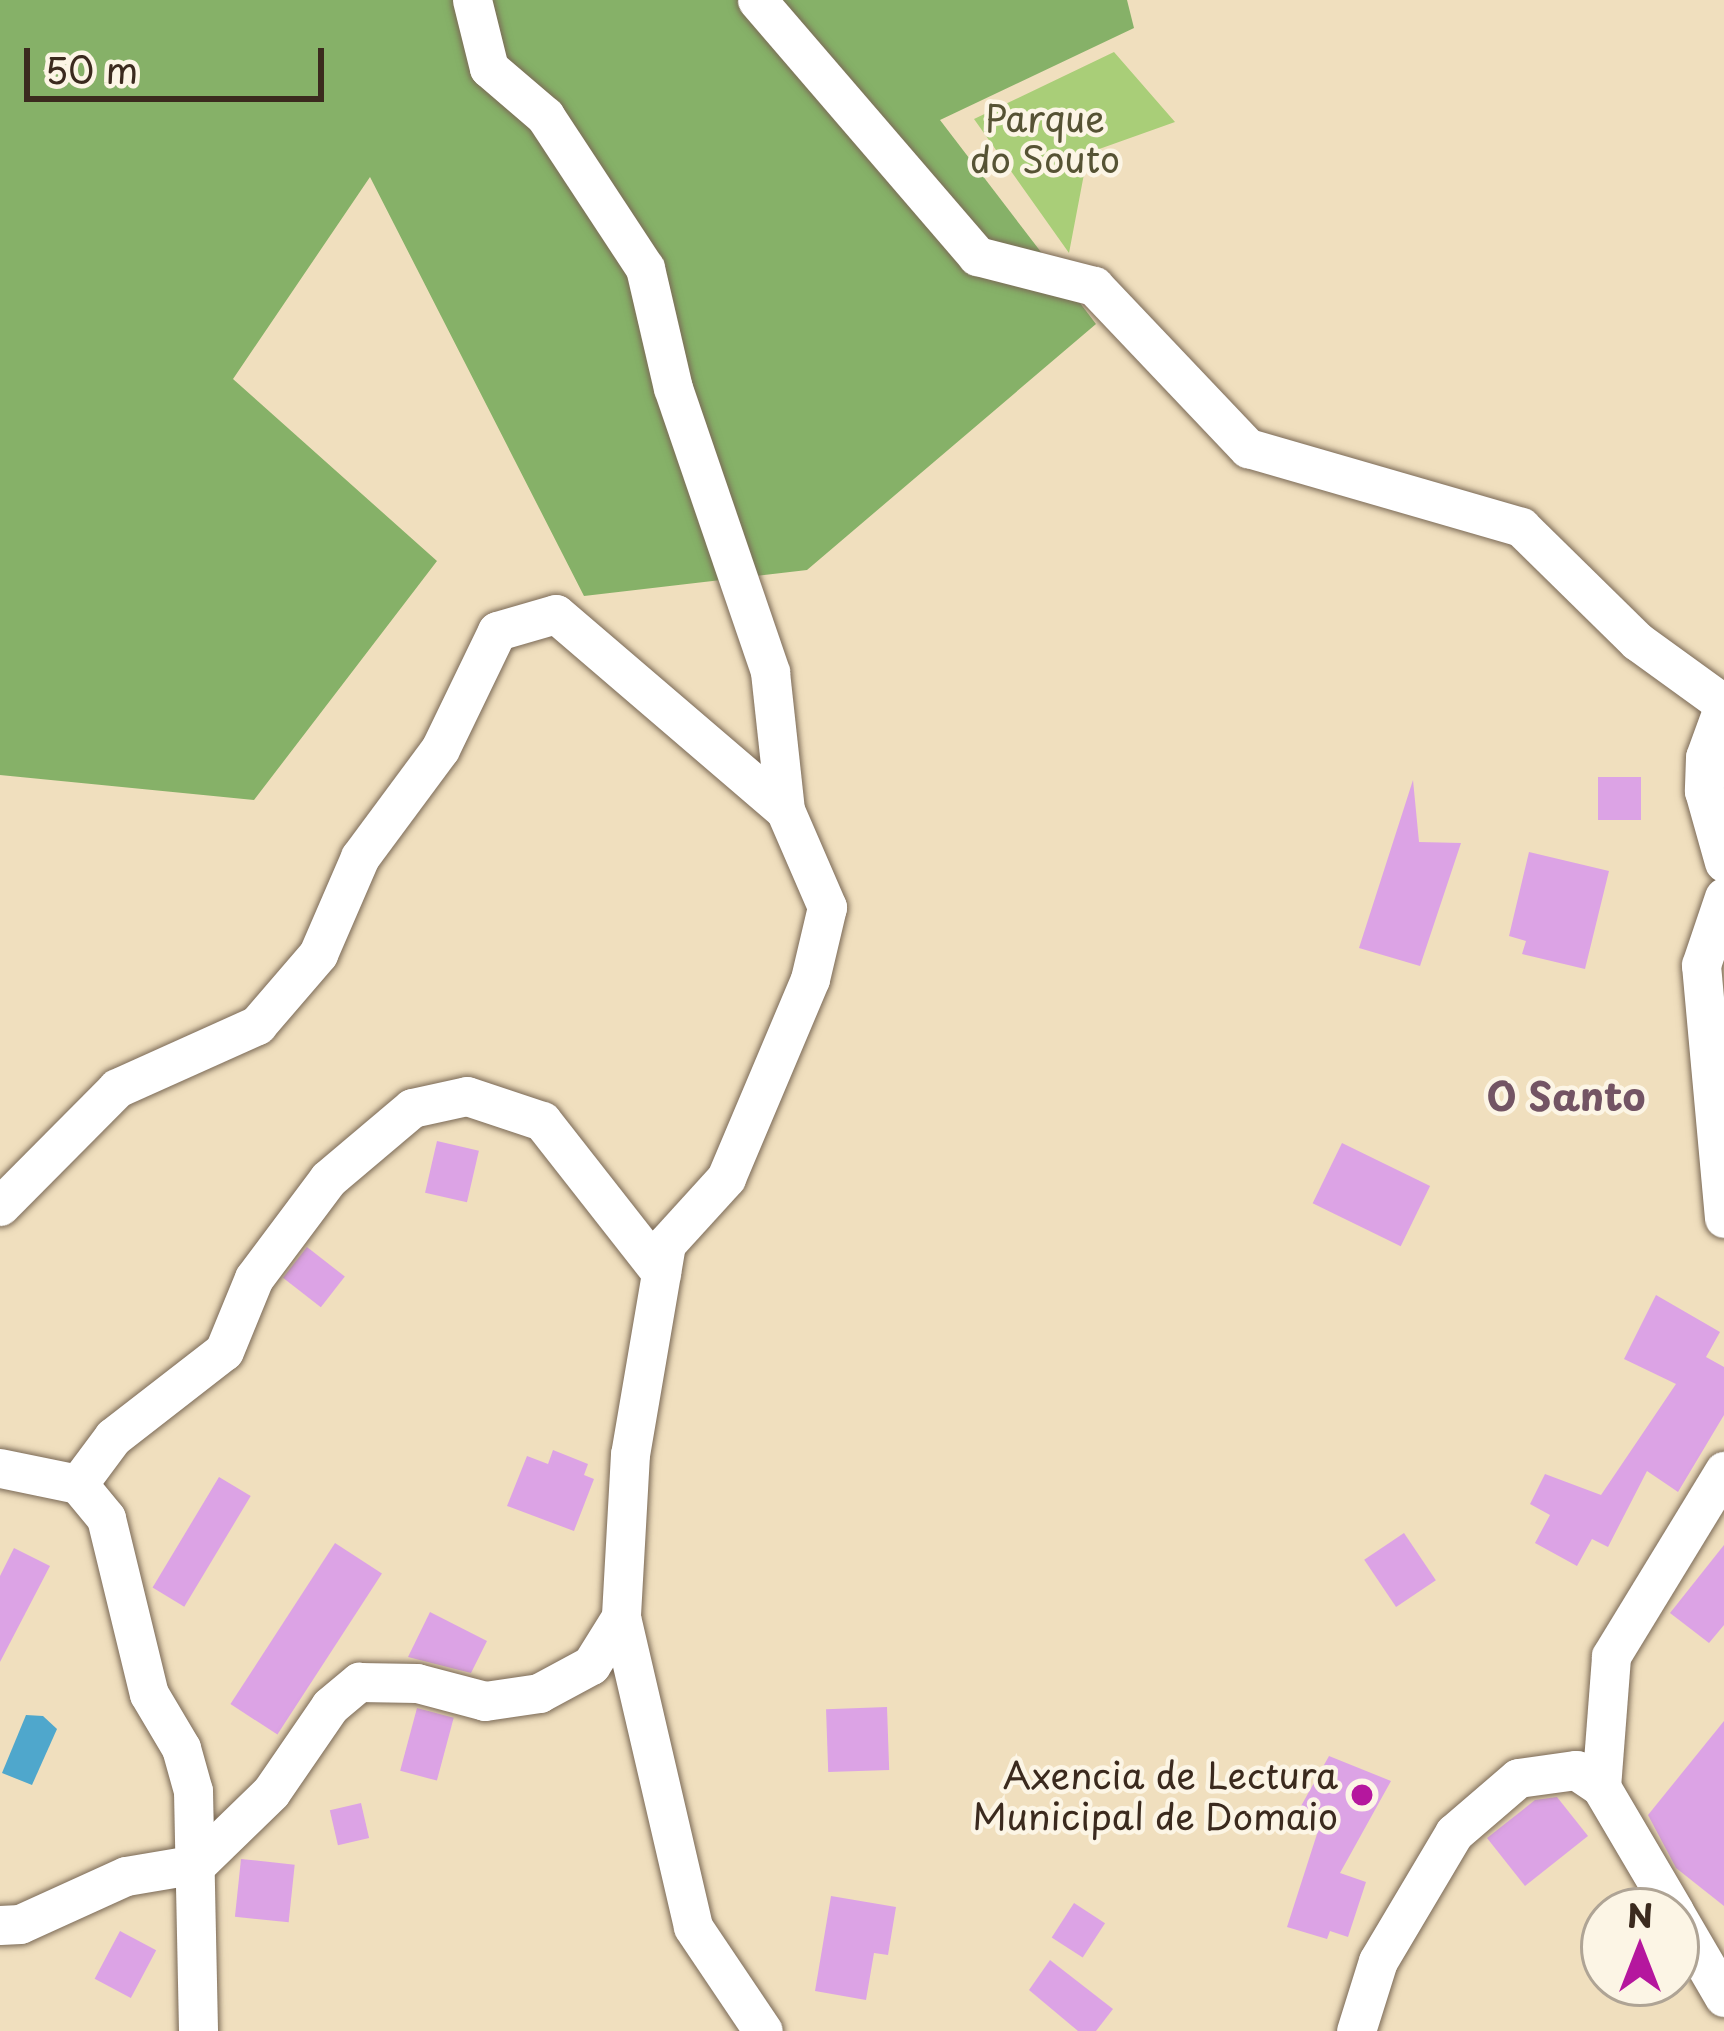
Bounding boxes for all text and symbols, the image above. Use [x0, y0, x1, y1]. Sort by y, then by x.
scale bar [30, 24, 330, 98]
text: 50 m [45, 42, 138, 96]
park label: Parque do Souto [970, 95, 1120, 180]
district label: O Santo [1486, 1072, 1646, 1118]
place label: Axencia de Lectura Municipal de Domaio [969, 1752, 1338, 1837]
marker: Axencia de Lectura Municipal de Domaio [1349, 1782, 1375, 1808]
north arrow [1580, 1887, 1700, 2007]
text: N [1627, 1889, 1653, 1939]

